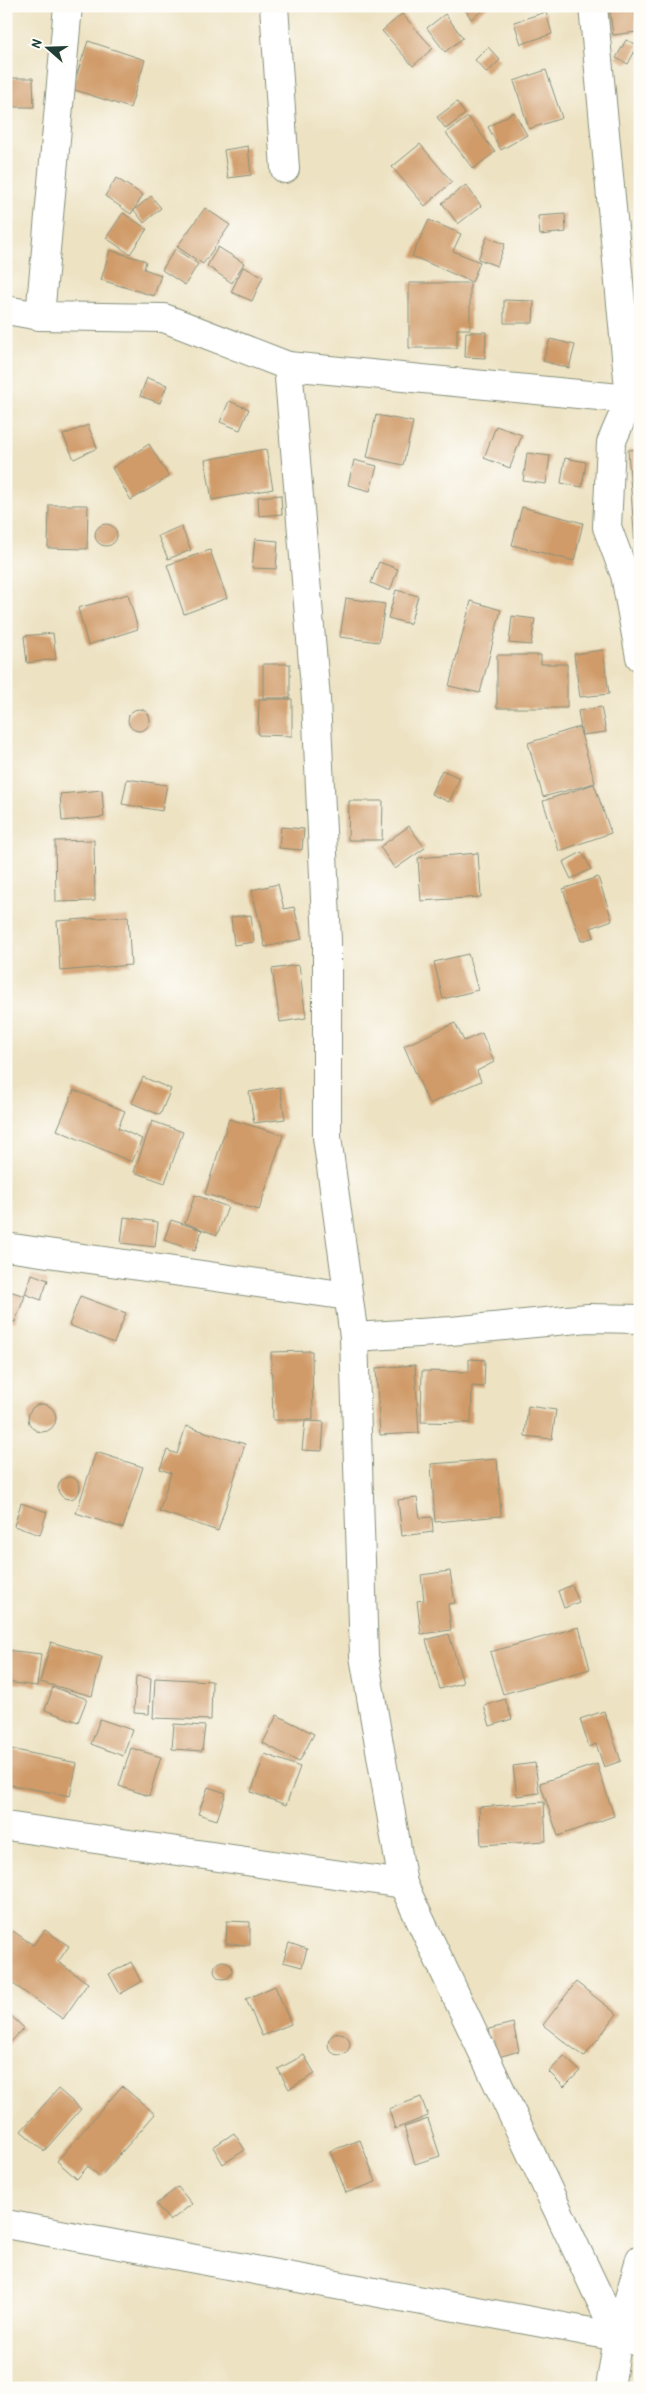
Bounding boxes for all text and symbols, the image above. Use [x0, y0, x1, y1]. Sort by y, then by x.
north arrow [22, 22, 72, 72]
text: N [25, 36, 46, 50]

